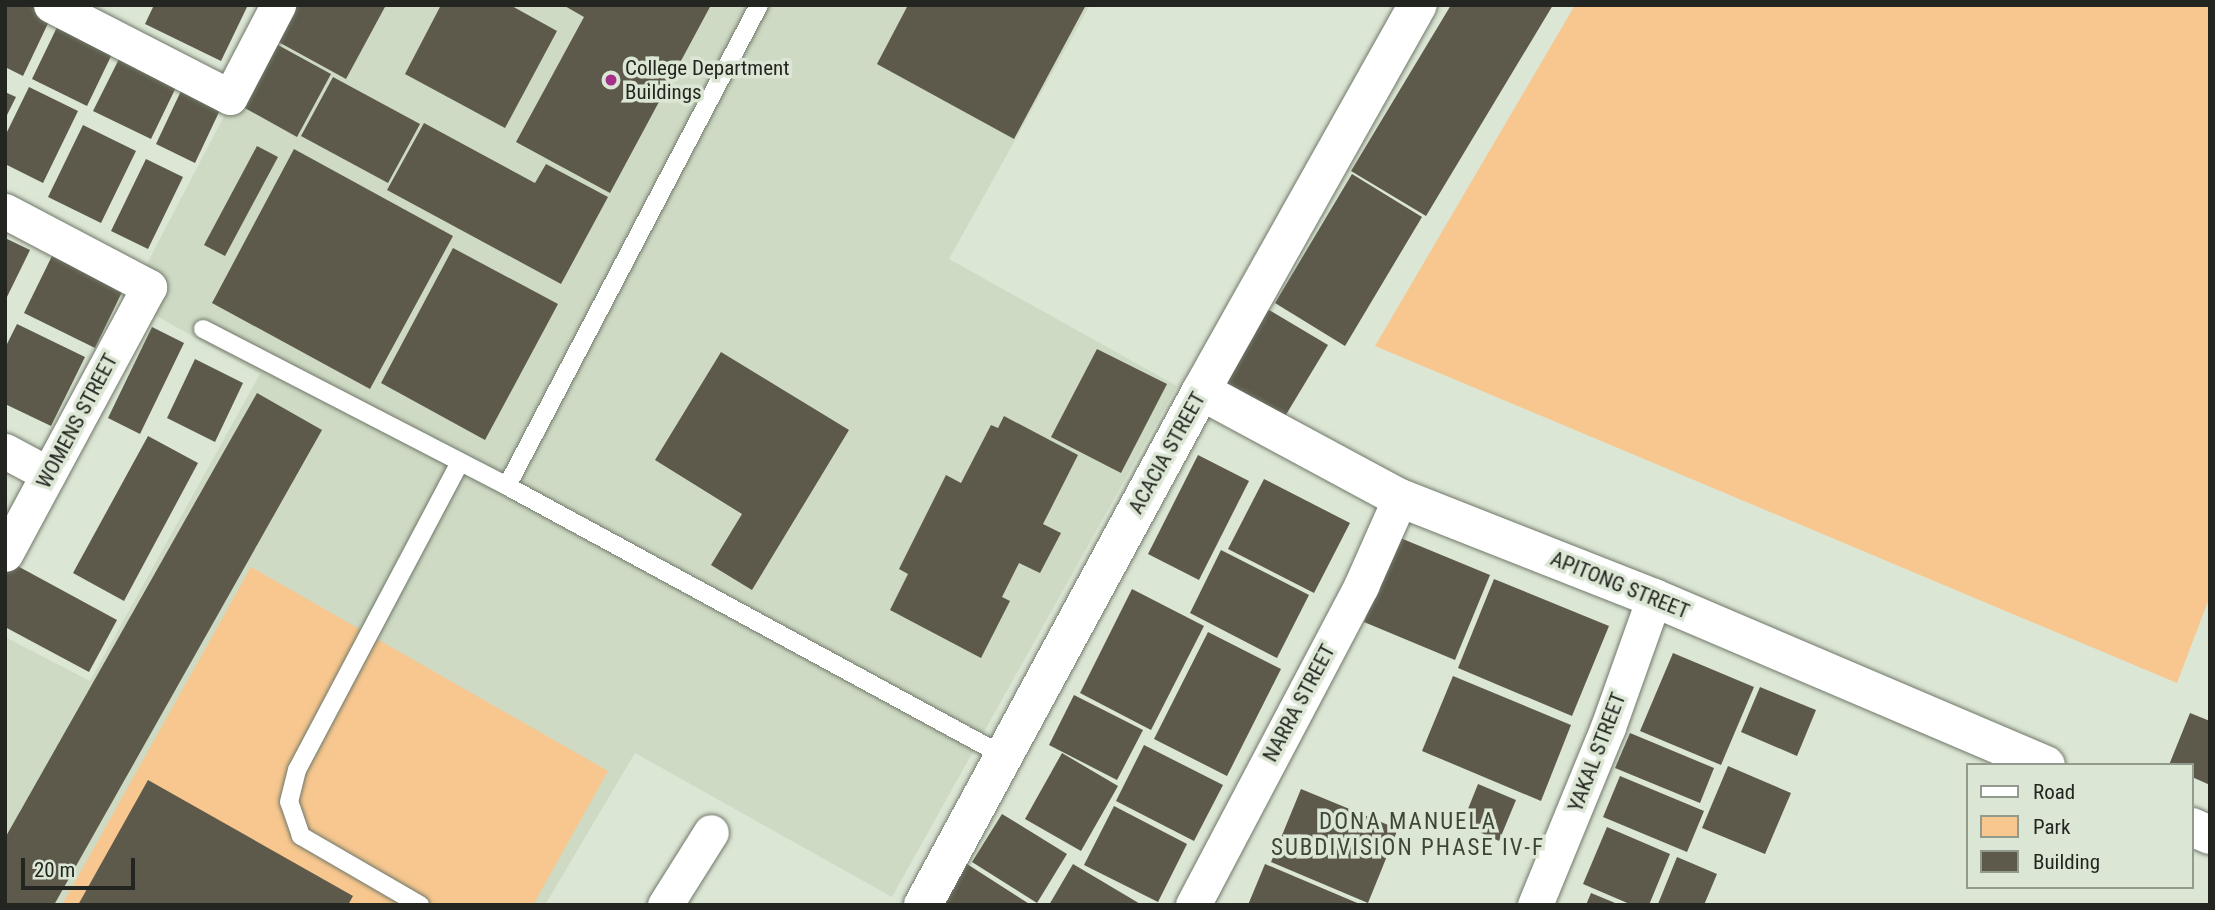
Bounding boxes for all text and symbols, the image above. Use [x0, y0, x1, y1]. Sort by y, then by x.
place label: College Department Buildings [625, 55, 789, 105]
marker: College Department Buildings [603, 72, 619, 88]
street label: WOMENS STREET [31, 349, 123, 493]
street label: ACACIA STREET [1123, 388, 1211, 518]
street label: APITONG STREET [1547, 546, 1693, 624]
street label: NARRA STREET [1257, 640, 1341, 766]
street label: YAKAL STREET [1563, 689, 1631, 815]
legend [1966, 763, 2194, 889]
text: Road [2033, 780, 2075, 804]
district label: DONA MANUELA SUBDIVISION PHASE IV-F [1274, 808, 1542, 862]
text: Park [2033, 815, 2070, 839]
scale bar [24, 844, 138, 888]
text: Building [2033, 850, 2100, 874]
text: 20 m [34, 858, 75, 882]

